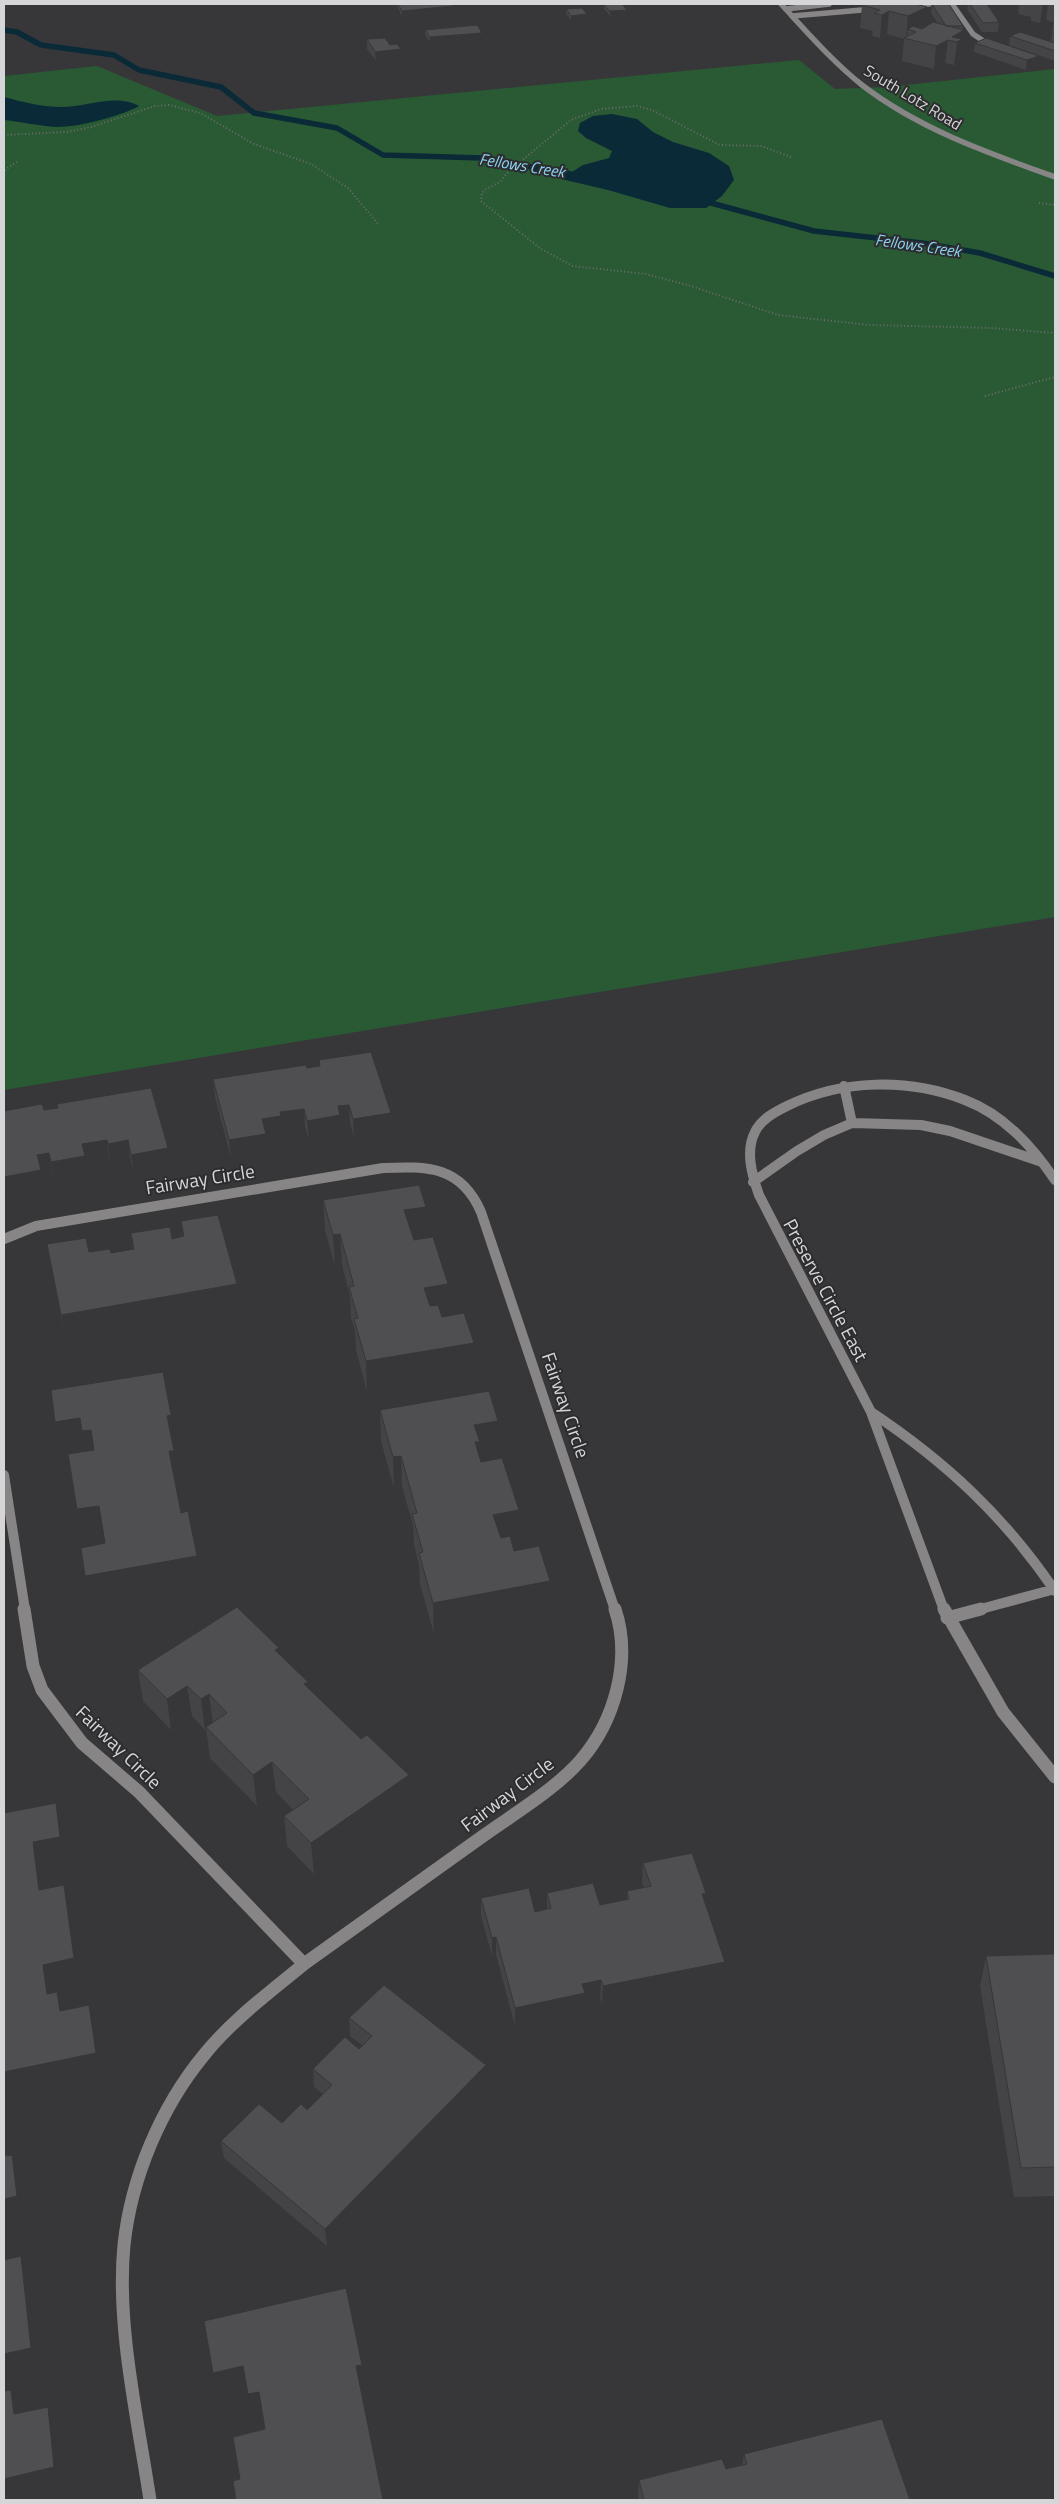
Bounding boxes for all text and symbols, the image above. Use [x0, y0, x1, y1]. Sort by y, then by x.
street label: South Lotz Road [860, 58, 966, 136]
water label: Fellows Creek [477, 146, 568, 184]
water label: Fellows Creek [874, 227, 964, 263]
street label: Fairway Circle [143, 1156, 256, 1201]
street label: Preserve Circle East [777, 1213, 876, 1367]
street label: Fairway Circle [535, 1348, 598, 1462]
street label: Fairway Circle [70, 1698, 169, 1795]
street label: Fairway Circle [454, 1749, 559, 1838]

